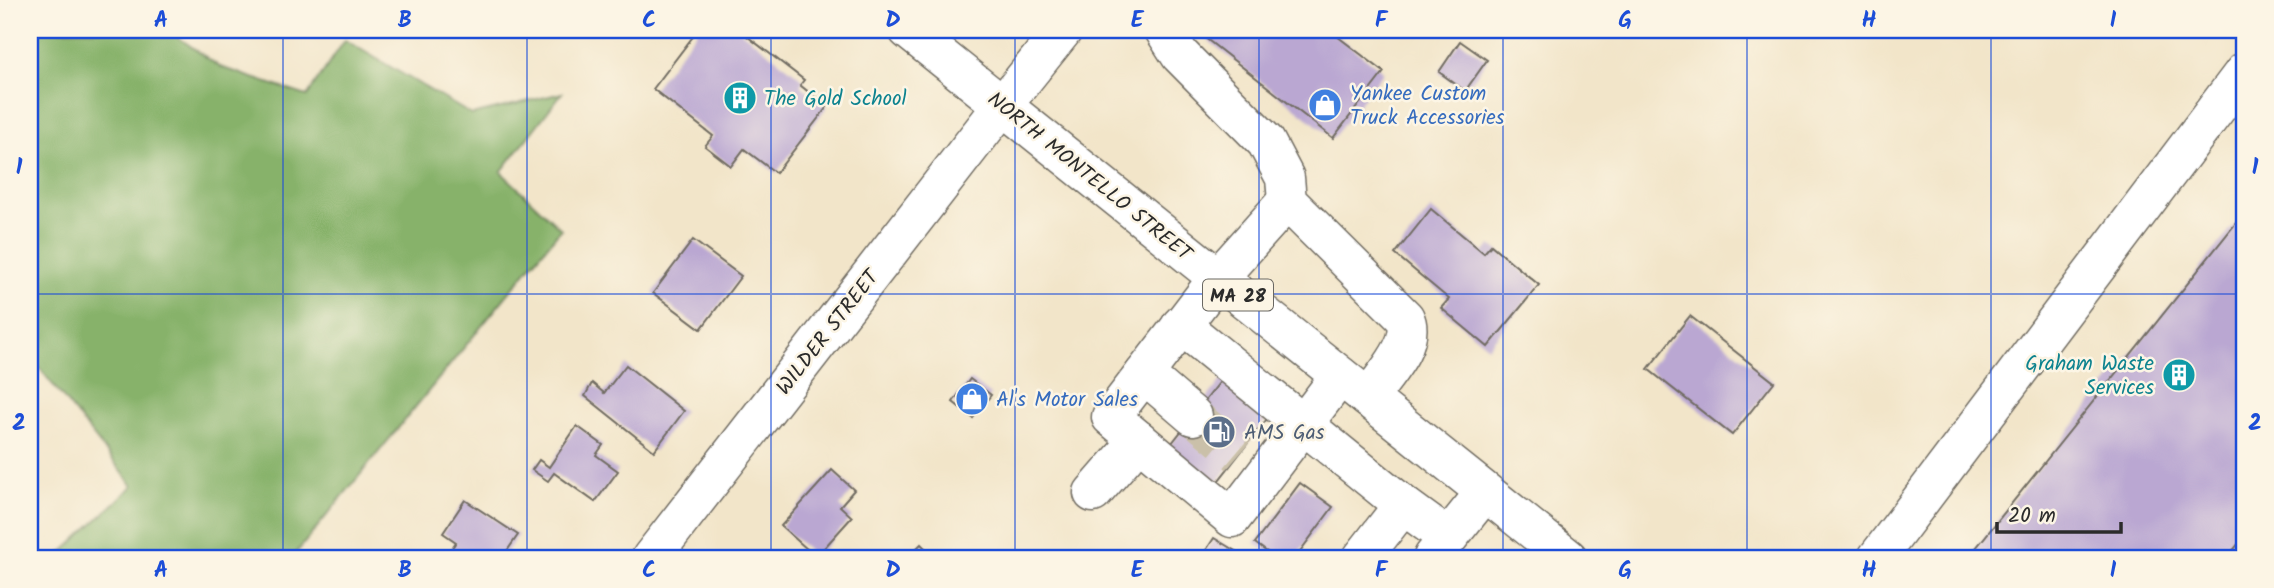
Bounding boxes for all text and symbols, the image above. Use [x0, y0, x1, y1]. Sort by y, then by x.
text: A [154, 3, 168, 39]
text: B [398, 3, 412, 39]
text: C [642, 3, 656, 39]
text: D [885, 3, 901, 39]
text: E [1131, 3, 1145, 39]
text: F [1375, 3, 1389, 39]
text: G [1618, 3, 1632, 39]
text: H [1862, 3, 1877, 39]
text: I [2109, 3, 2117, 39]
place label: Yankee Custom Truck Accessories [1350, 78, 1505, 135]
building icon: The Gold School [721, 79, 759, 117]
place label: The Gold School [764, 83, 907, 116]
street label: NORTH MONTELLO STREET [980, 84, 1200, 271]
shop icon: Yankee Custom Truck Accessories [1306, 86, 1344, 124]
text: 1 [16, 150, 23, 186]
text: 1 [2252, 150, 2259, 186]
street label: WILDER STREET [769, 262, 889, 403]
road number: MA 28 [1203, 280, 1273, 310]
place label: Graham Waste Services [2025, 348, 2155, 405]
building icon: Graham Waste Services [2160, 356, 2198, 394]
shop icon: Al's Motor Sales [953, 380, 991, 418]
place label: Al's Motor Sales [996, 384, 1138, 417]
text: 2 [12, 406, 26, 442]
text: 2 [2248, 406, 2262, 442]
fuel station icon: AMS Gas [1200, 413, 1238, 451]
place label: AMS Gas [1244, 417, 1325, 450]
scale bar [1997, 490, 2122, 534]
text: 20 m [2008, 500, 2056, 533]
text: A [154, 553, 168, 588]
text: B [398, 553, 412, 588]
text: C [642, 553, 656, 588]
text: D [885, 553, 901, 588]
text: E [1131, 553, 1145, 588]
text: F [1375, 553, 1389, 588]
text: G [1618, 553, 1632, 588]
text: H [1862, 553, 1877, 588]
text: I [2109, 553, 2117, 588]

